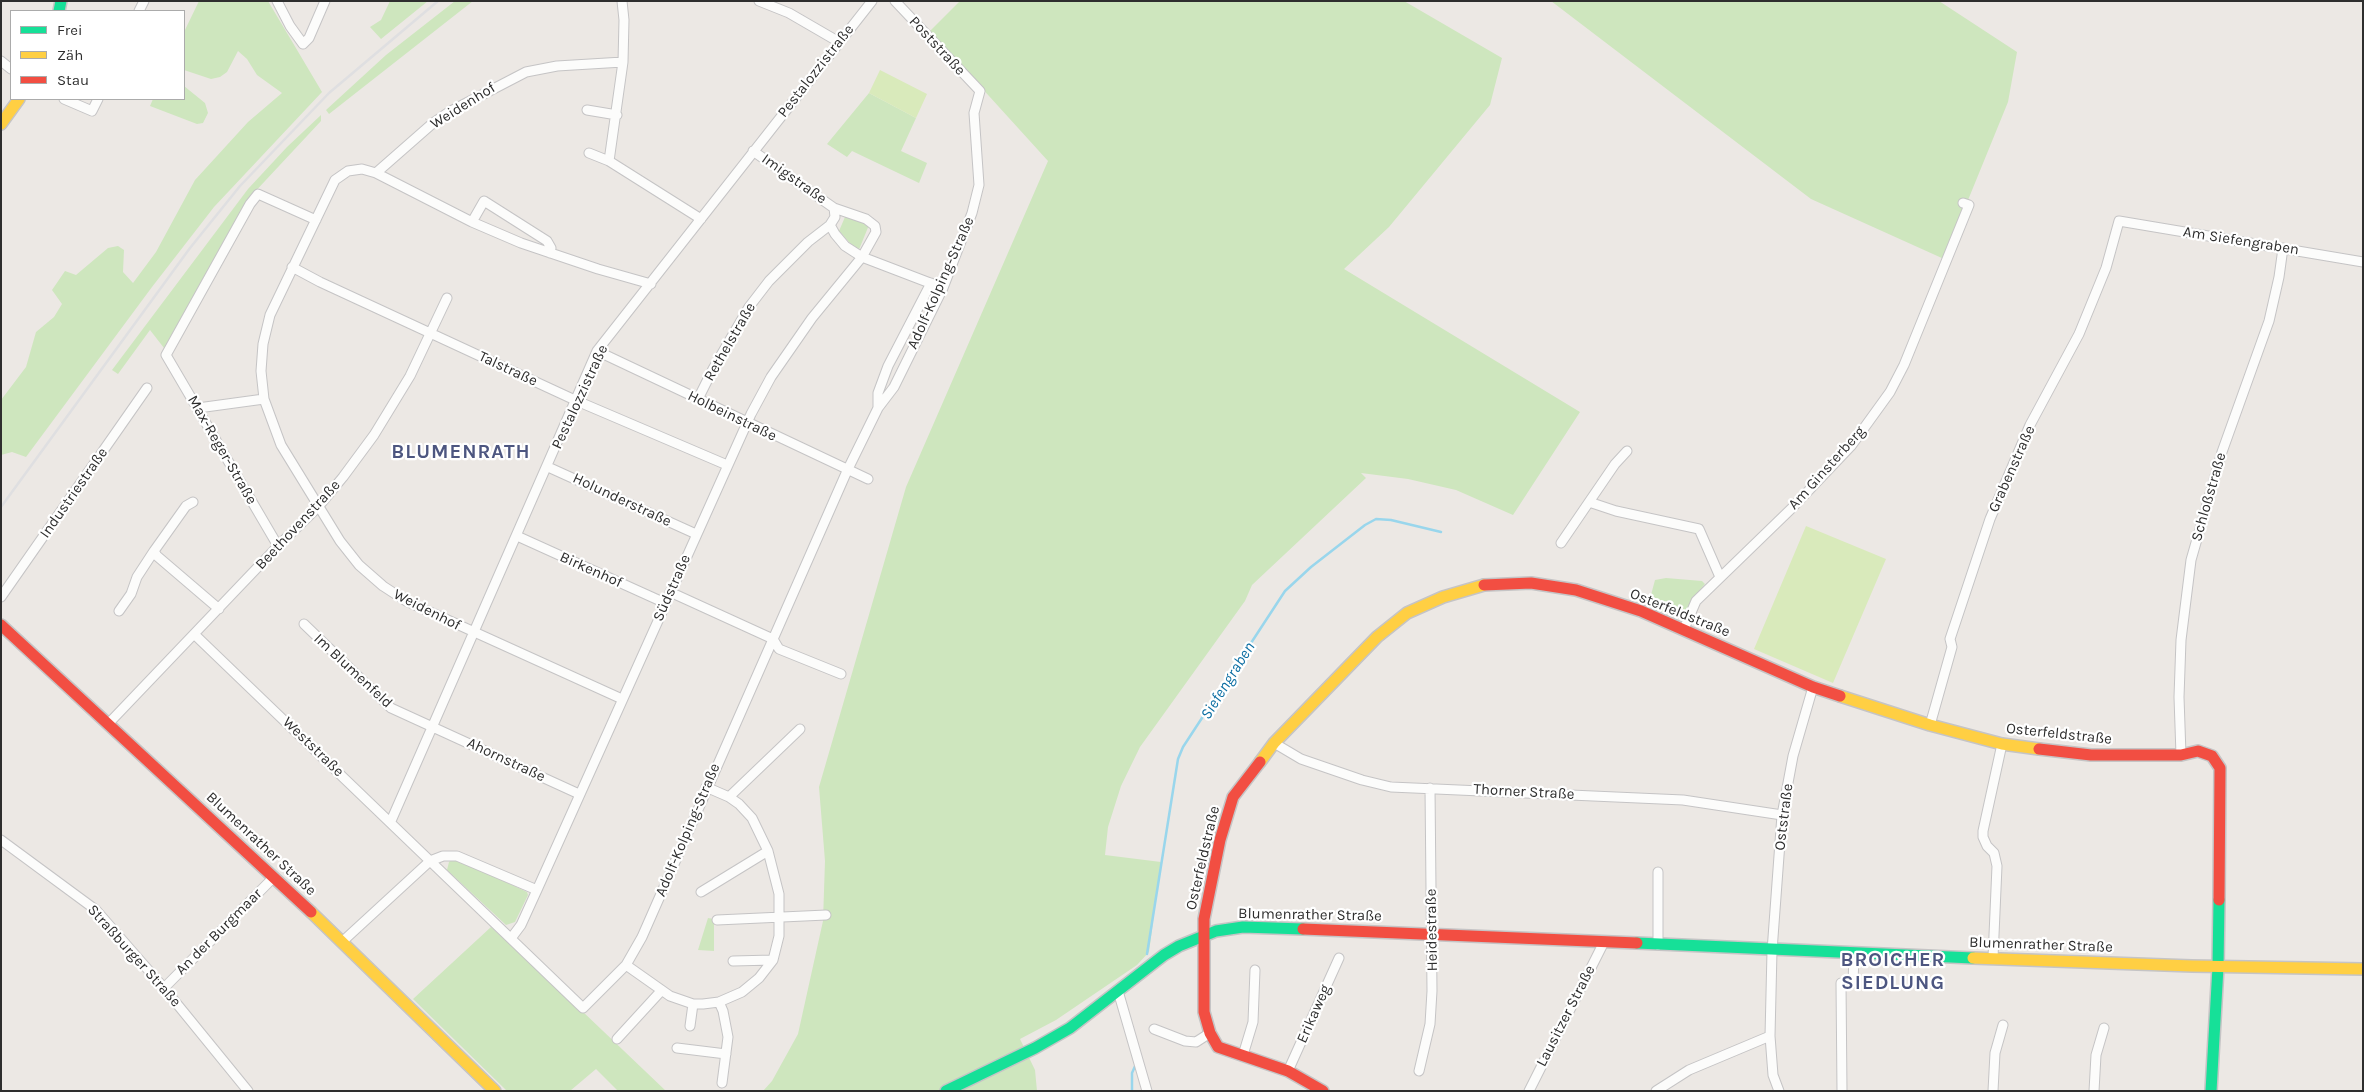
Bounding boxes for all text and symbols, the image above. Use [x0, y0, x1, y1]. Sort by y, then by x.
legend [10, 10, 185, 100]
street label: Poststraße [905, 13, 969, 79]
text: Frei [57, 21, 82, 39]
street label: Pestalozzistraße [774, 21, 858, 121]
text: Zäh [57, 46, 83, 64]
text: Stau [57, 71, 89, 89]
street label: Weidenhof [427, 79, 499, 133]
street label: Imigstraße [758, 150, 830, 208]
street label: Adolf-Kolping-Straße [904, 214, 978, 352]
street label: Am Siefengraben [2182, 223, 2300, 259]
street label: Rethelstraße [700, 300, 760, 384]
street label: Pestalozzistraße [548, 342, 612, 452]
street label: Talstraße [476, 348, 540, 390]
street label: Holbeinstraße [685, 387, 779, 445]
street label: Max-Reger-Straße [183, 392, 261, 508]
street label: Am Ginsterberg [1785, 422, 1869, 514]
street label: Grabenstraße [1985, 423, 2039, 515]
district label: BLUMENRATH [390, 440, 532, 464]
street label: Industriestraße [36, 444, 112, 542]
street label: Schloßstraße [2188, 451, 2230, 543]
street label: Holunderstraße [570, 469, 674, 531]
street label: Beethovenstraße [252, 476, 344, 574]
street label: Birkenhof [557, 548, 625, 592]
street label: Südstraße [649, 552, 695, 624]
street label: Weidenhof [390, 585, 464, 635]
street label: Osterfeldstraße [1627, 585, 1733, 641]
street label: Im Blumenfeld [310, 630, 396, 712]
water label: Siefengraben [1197, 639, 1259, 723]
street label: Weststraße [279, 713, 347, 781]
street label: Osterfeldstraße [2005, 719, 2113, 749]
street label: Ahornstraße [464, 734, 548, 786]
street label: Adolf-Kolping-Straße [652, 761, 724, 899]
street label: Thorner Straße [1473, 780, 1575, 804]
street label: Oststraße [1771, 782, 1797, 852]
street label: Blumenrather Straße [202, 788, 320, 900]
street label: Osterfeldstraße [1182, 804, 1224, 912]
street label: An der Burgmaar [172, 885, 266, 979]
street label: Heidestraße [1422, 888, 1442, 972]
street label: Straßburger Straße [83, 901, 185, 1011]
street label: Blumenrather Straße [1238, 905, 1382, 925]
street label: Blumenrather Straße [1969, 933, 2113, 957]
district label: BROICHER SIEDLUNG [1840, 948, 1946, 995]
street label: Lausitzer Straße [1533, 962, 1599, 1070]
street label: Erikaweg [1293, 982, 1335, 1046]

